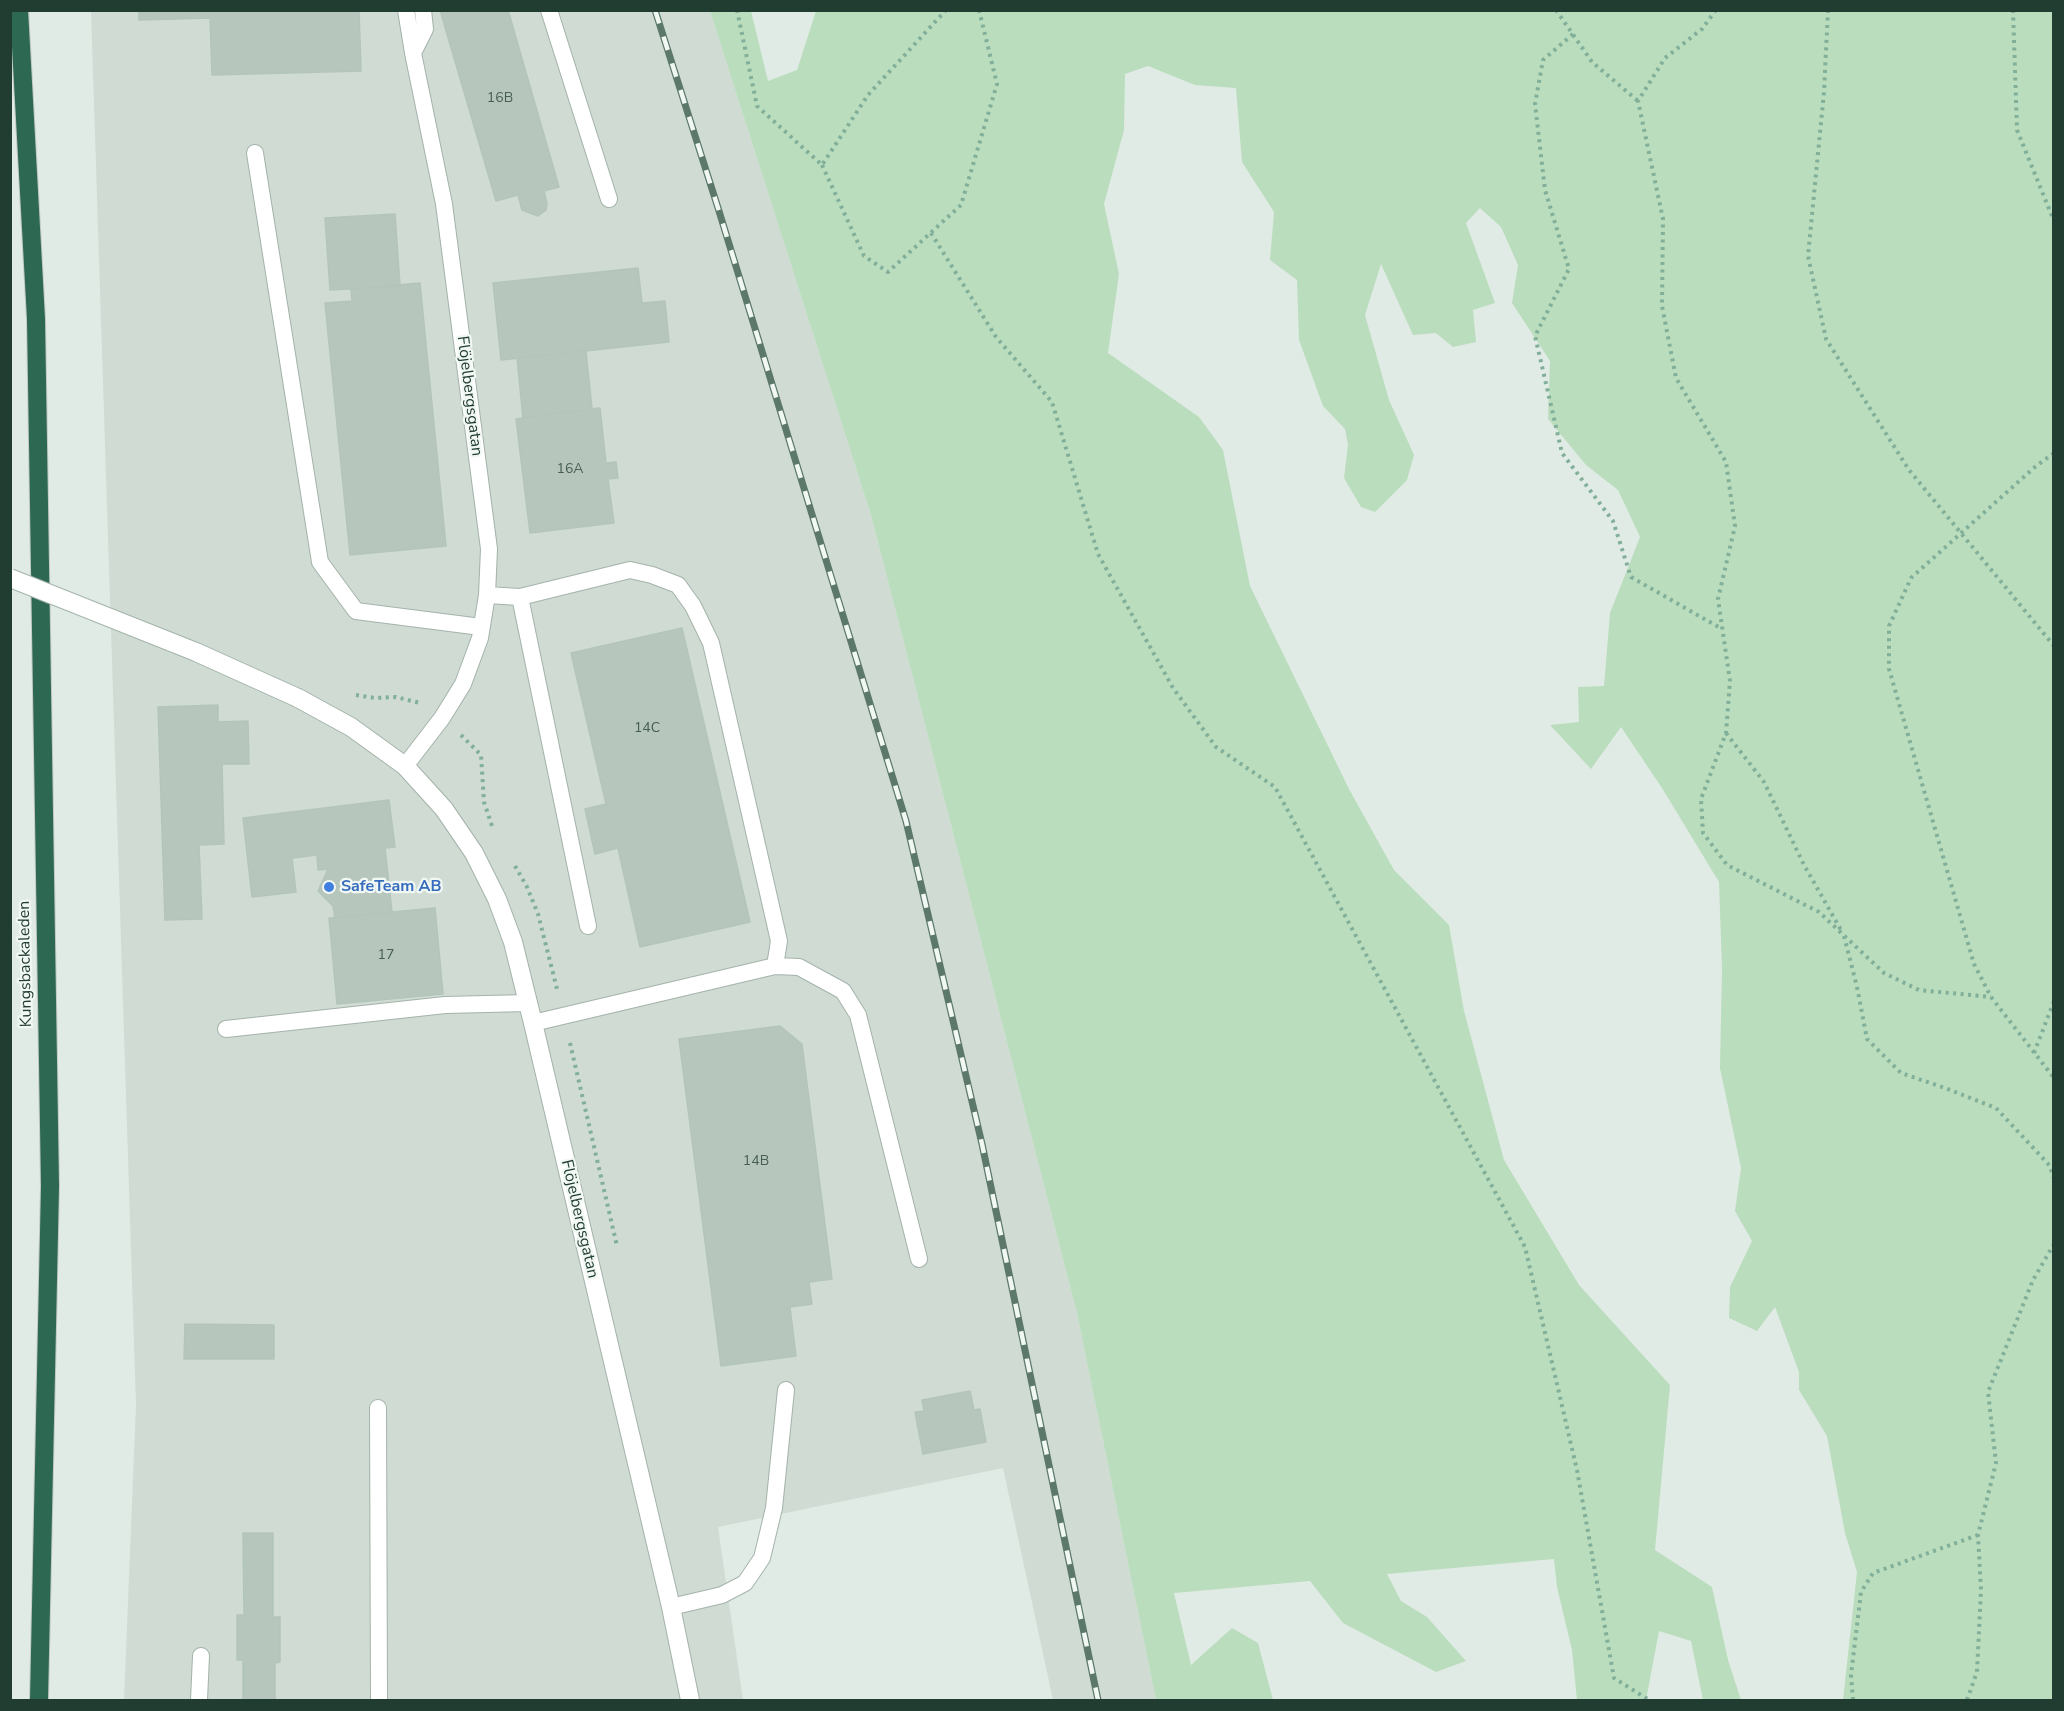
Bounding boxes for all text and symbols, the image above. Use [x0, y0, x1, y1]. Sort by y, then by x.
house number: 16B [487, 91, 513, 107]
street label: Flöjelbergsgatan [452, 335, 486, 457]
house number: 16A [556, 462, 584, 478]
house number: 14C [634, 721, 660, 737]
place label: SafeTeam AB [341, 877, 442, 897]
marker: SafeTeam AB [322, 880, 336, 894]
street label: Kungsbackaleden [15, 900, 37, 1028]
house number: 17 [378, 948, 394, 964]
house number: 14B [743, 1154, 769, 1170]
street label: Flöjelbergsgatan [556, 1158, 602, 1280]

